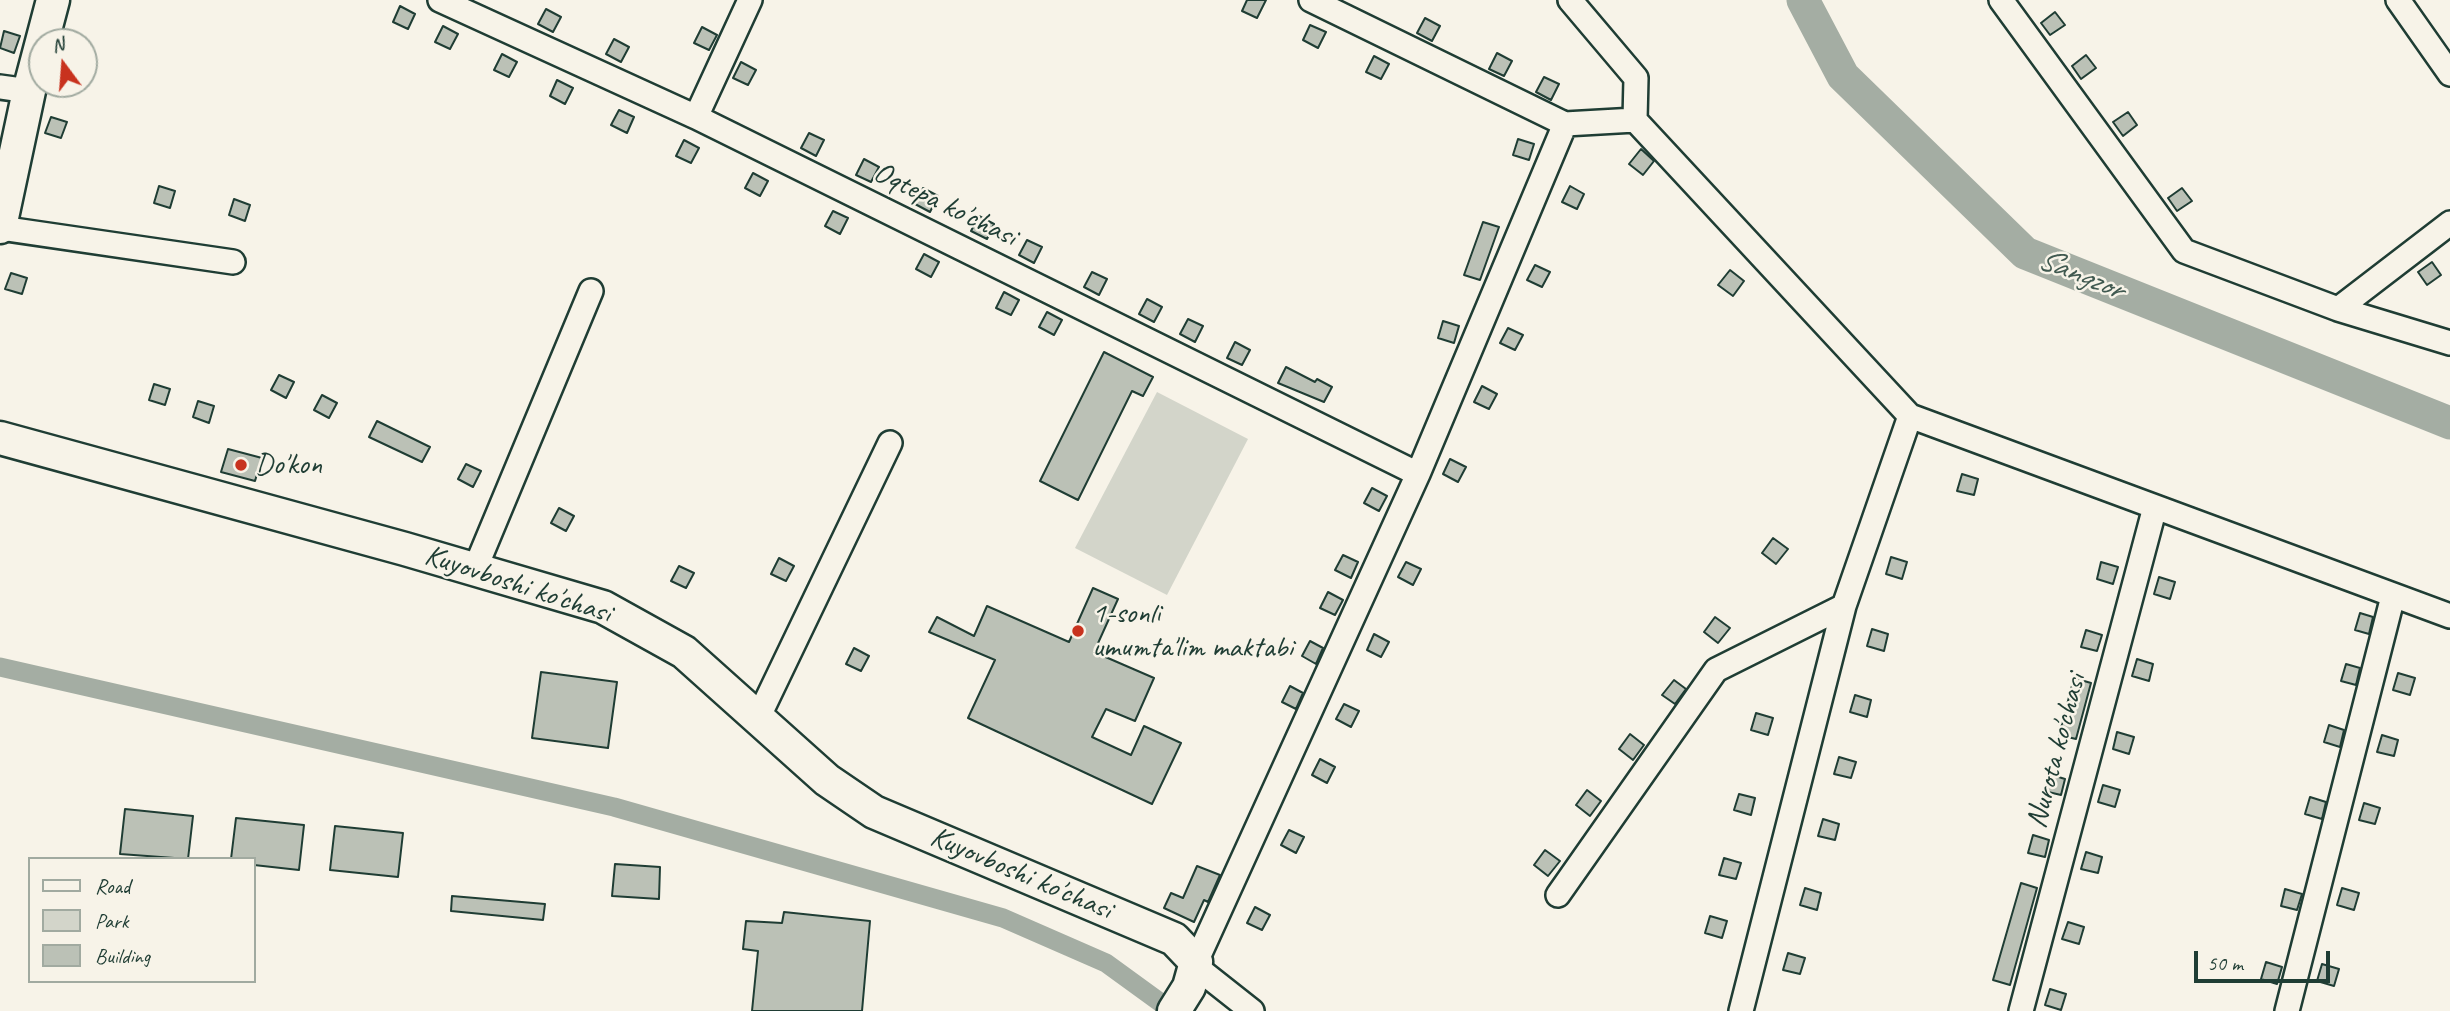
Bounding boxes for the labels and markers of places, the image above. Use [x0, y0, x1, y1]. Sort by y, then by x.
place label: Do'kon [255, 447, 322, 483]
marker: Do'kon [233, 457, 249, 473]
place label: 1-sonli umumta'lim maktabi [1092, 596, 1293, 666]
marker: 1-sonli umumta'lim maktabi [1070, 623, 1086, 639]

